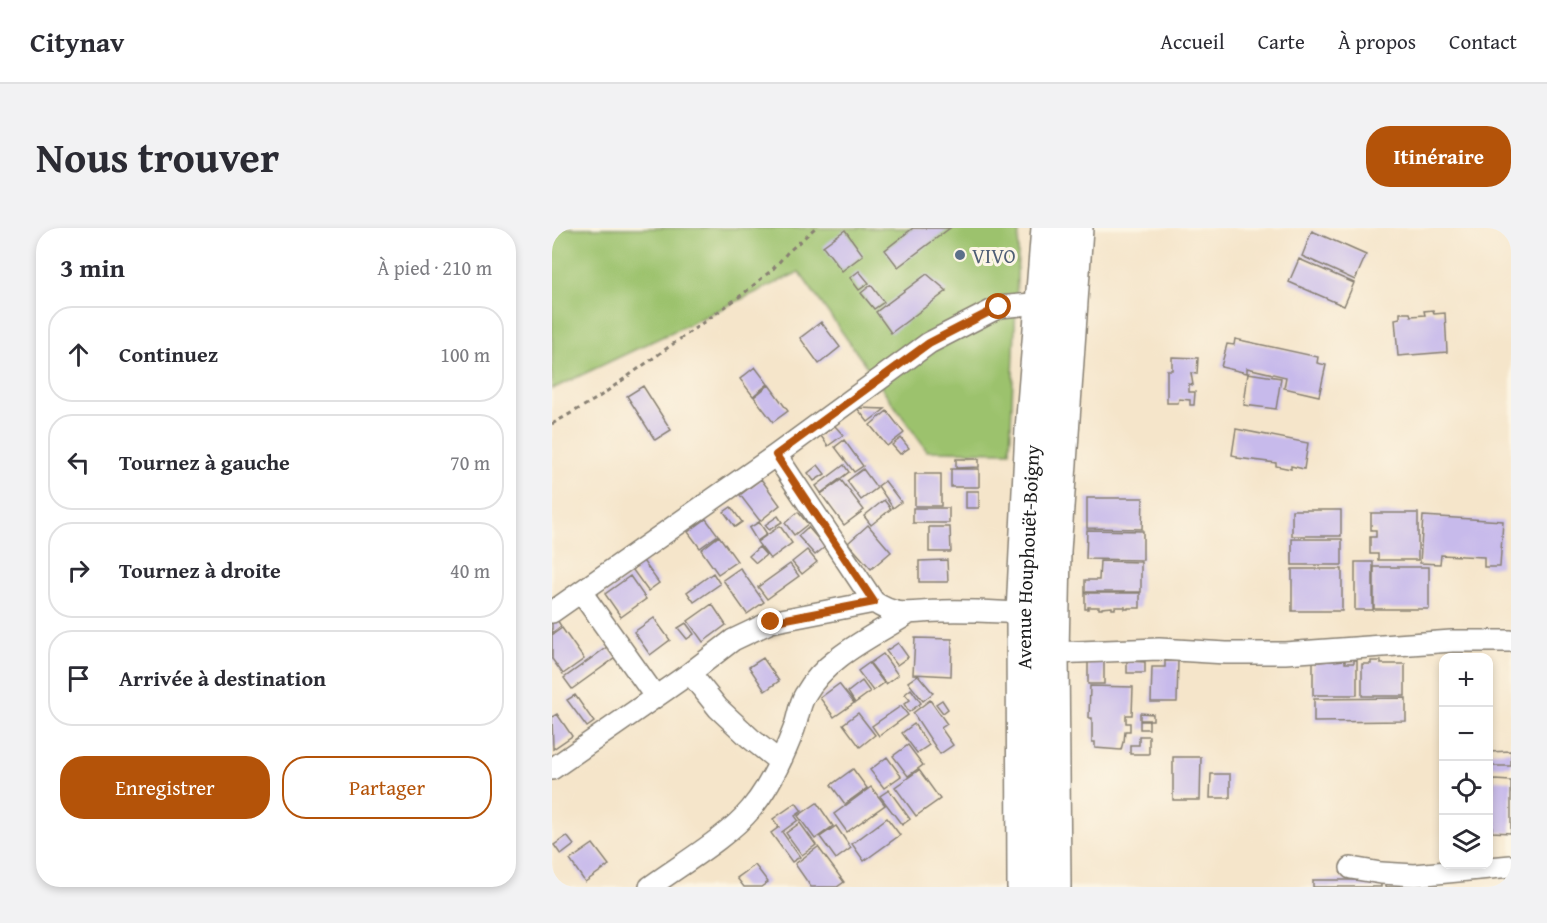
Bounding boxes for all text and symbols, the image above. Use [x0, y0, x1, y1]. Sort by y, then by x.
text: Citynav [30, 21, 124, 62]
text: Accueil [1160, 26, 1225, 57]
text: Carte [1258, 26, 1305, 57]
text: À propos [1338, 26, 1416, 57]
text: Contact [1449, 26, 1517, 57]
text: Nous trouver [36, 126, 279, 187]
button: Itinéraire [1366, 126, 1511, 187]
place label: VIVO [972, 241, 1016, 270]
text: 3 min [60, 248, 125, 287]
marker: VIVO [953, 248, 967, 262]
text: À pied · 210 m [377, 253, 492, 282]
route start [985, 293, 1011, 319]
icon: ahead [62, 338, 95, 371]
text: Continuez [119, 338, 218, 370]
text: 100 m [440, 340, 490, 369]
street label: Avenue Houphouët-Boigny [1008, 444, 1046, 670]
icon: left [62, 446, 95, 479]
text: Tournez à gauche [119, 446, 290, 478]
text: 70 m [450, 448, 490, 477]
icon: right [62, 554, 95, 587]
text: Tournez à droite [119, 554, 281, 586]
text: 40 m [450, 556, 490, 585]
route end [757, 608, 783, 634]
map controls [1439, 653, 1493, 869]
button: + [1439, 653, 1493, 707]
icon: arrive [62, 662, 95, 695]
text: Arrivée à destination [119, 662, 326, 694]
button: − [1439, 707, 1493, 761]
button: Enregistrer [60, 756, 270, 819]
button: Partager [282, 756, 492, 819]
button: locate [1439, 761, 1493, 815]
button: layers [1439, 815, 1493, 869]

